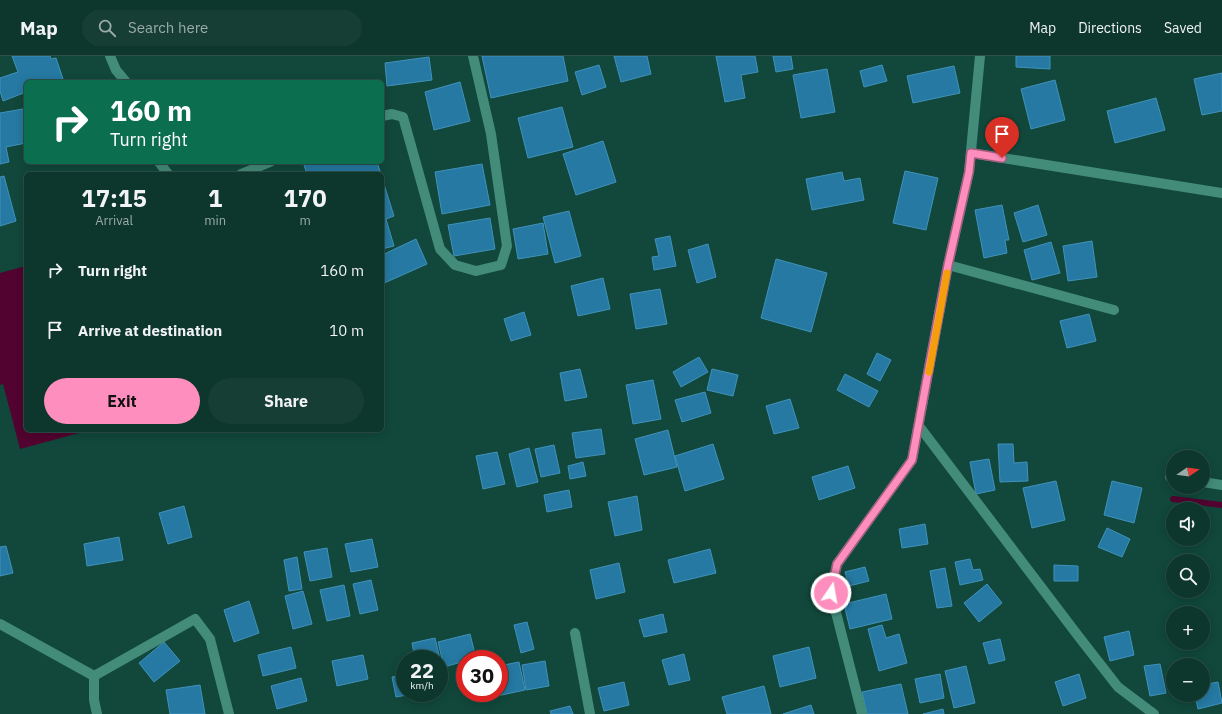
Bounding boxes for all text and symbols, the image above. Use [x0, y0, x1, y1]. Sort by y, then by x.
search box [82, 10, 362, 46]
text: Map [20, 16, 58, 40]
icon: search [96, 17, 118, 39]
text: Search here [128, 18, 208, 37]
text: Map [1029, 19, 1056, 37]
text: Directions [1078, 19, 1142, 37]
text: Saved [1164, 19, 1202, 37]
text: 160 m [110, 92, 192, 129]
icon: right [44, 96, 96, 148]
pin [985, 117, 1019, 158]
icon: arrive [991, 123, 1013, 145]
text: Turn right [110, 128, 188, 151]
text: 17:15 [81, 182, 147, 214]
text: 1 [208, 182, 222, 214]
text: 170 [283, 182, 327, 214]
text: Arrival [95, 212, 133, 229]
text: min [204, 212, 226, 229]
text: m [299, 212, 311, 229]
icon: right [44, 259, 66, 281]
text: Turn right [78, 261, 147, 280]
text: 160 m [320, 261, 364, 280]
icon: arrive [44, 319, 66, 341]
text: Arrive at destination [78, 321, 222, 340]
text: 10 m [329, 321, 364, 340]
button: Exit [44, 378, 200, 424]
button: Share [208, 378, 364, 424]
north arrow [1166, 450, 1210, 494]
map controls [1166, 450, 1210, 702]
button: sound [1166, 502, 1210, 546]
button: search [1166, 554, 1210, 598]
position arrow [810, 572, 852, 614]
button: + [1166, 606, 1210, 650]
speed limit sign: 30 [456, 650, 508, 702]
text: 22 [410, 657, 434, 684]
button: − [1166, 658, 1210, 702]
text: km/h [410, 679, 434, 692]

